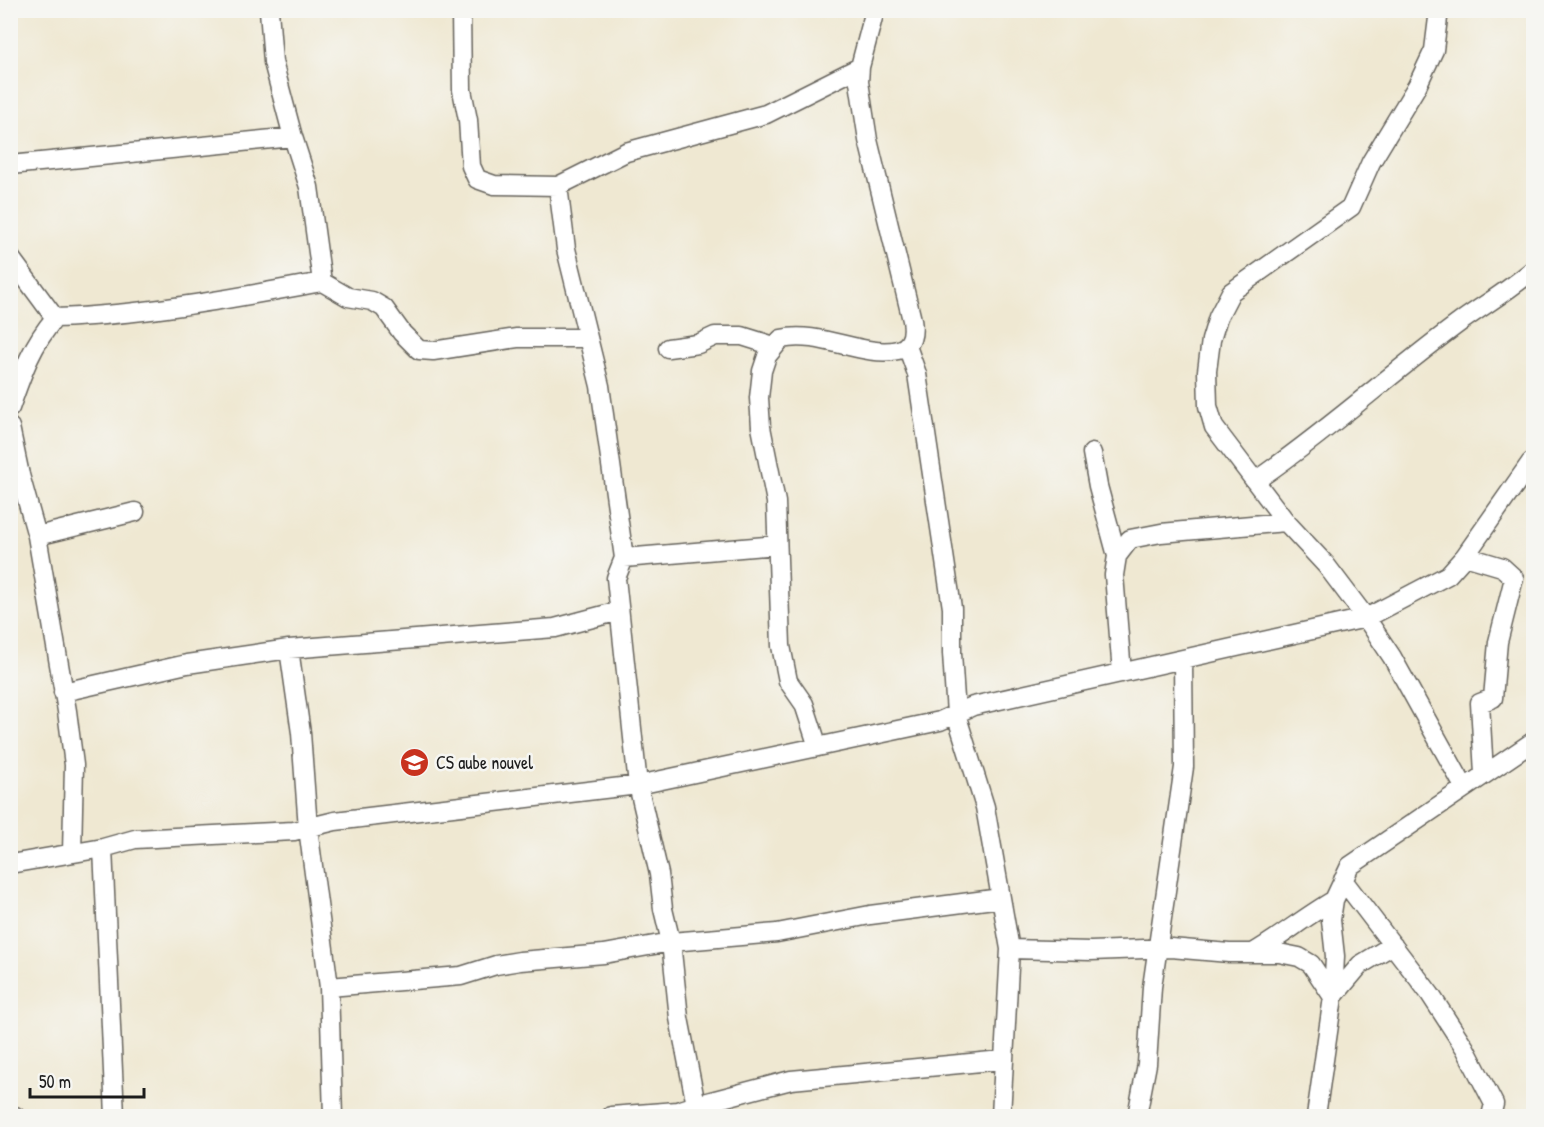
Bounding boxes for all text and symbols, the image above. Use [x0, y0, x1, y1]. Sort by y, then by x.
school or university icon: CS aube nouvel [399, 746, 431, 778]
place label: CS aube nouvel [436, 750, 533, 775]
scale bar [30, 1061, 144, 1099]
text: 50 m [39, 1069, 71, 1094]

